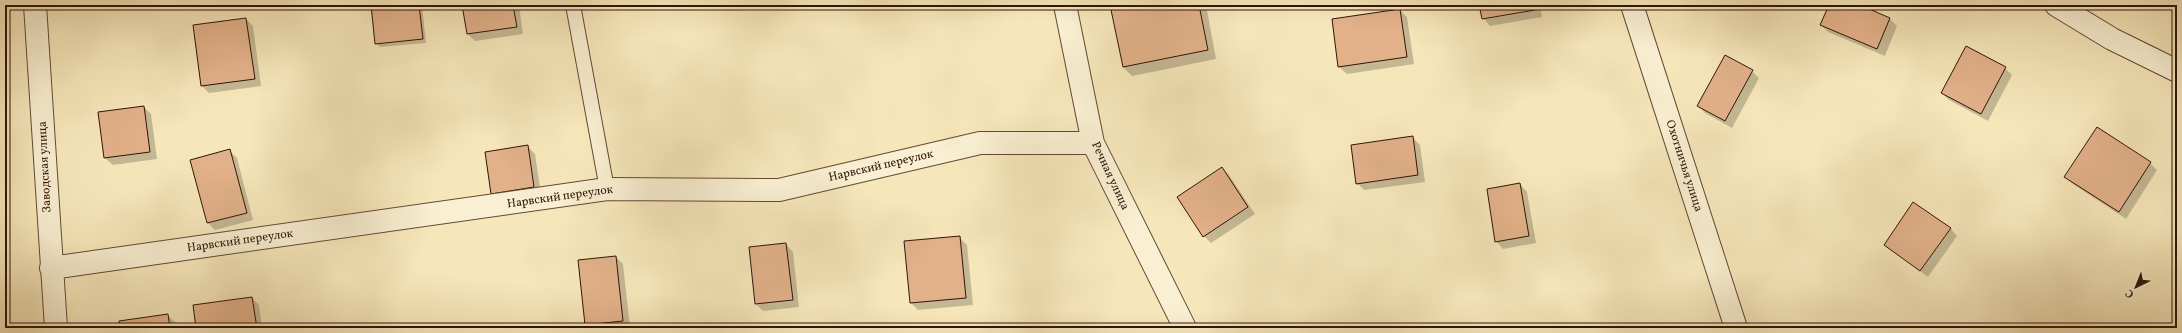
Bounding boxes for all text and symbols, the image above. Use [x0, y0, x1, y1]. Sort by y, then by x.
street label: Охотничья улица [1662, 118, 1706, 214]
street label: Заводская улица [35, 121, 55, 213]
street label: Речная улица [1087, 139, 1133, 213]
street label: Нарвский переулок [827, 146, 935, 186]
street label: Нарвский переулок [506, 182, 615, 212]
street label: Нарвский переулок [186, 226, 295, 256]
north arrow [2116, 267, 2156, 307]
text: С [2122, 285, 2138, 301]

